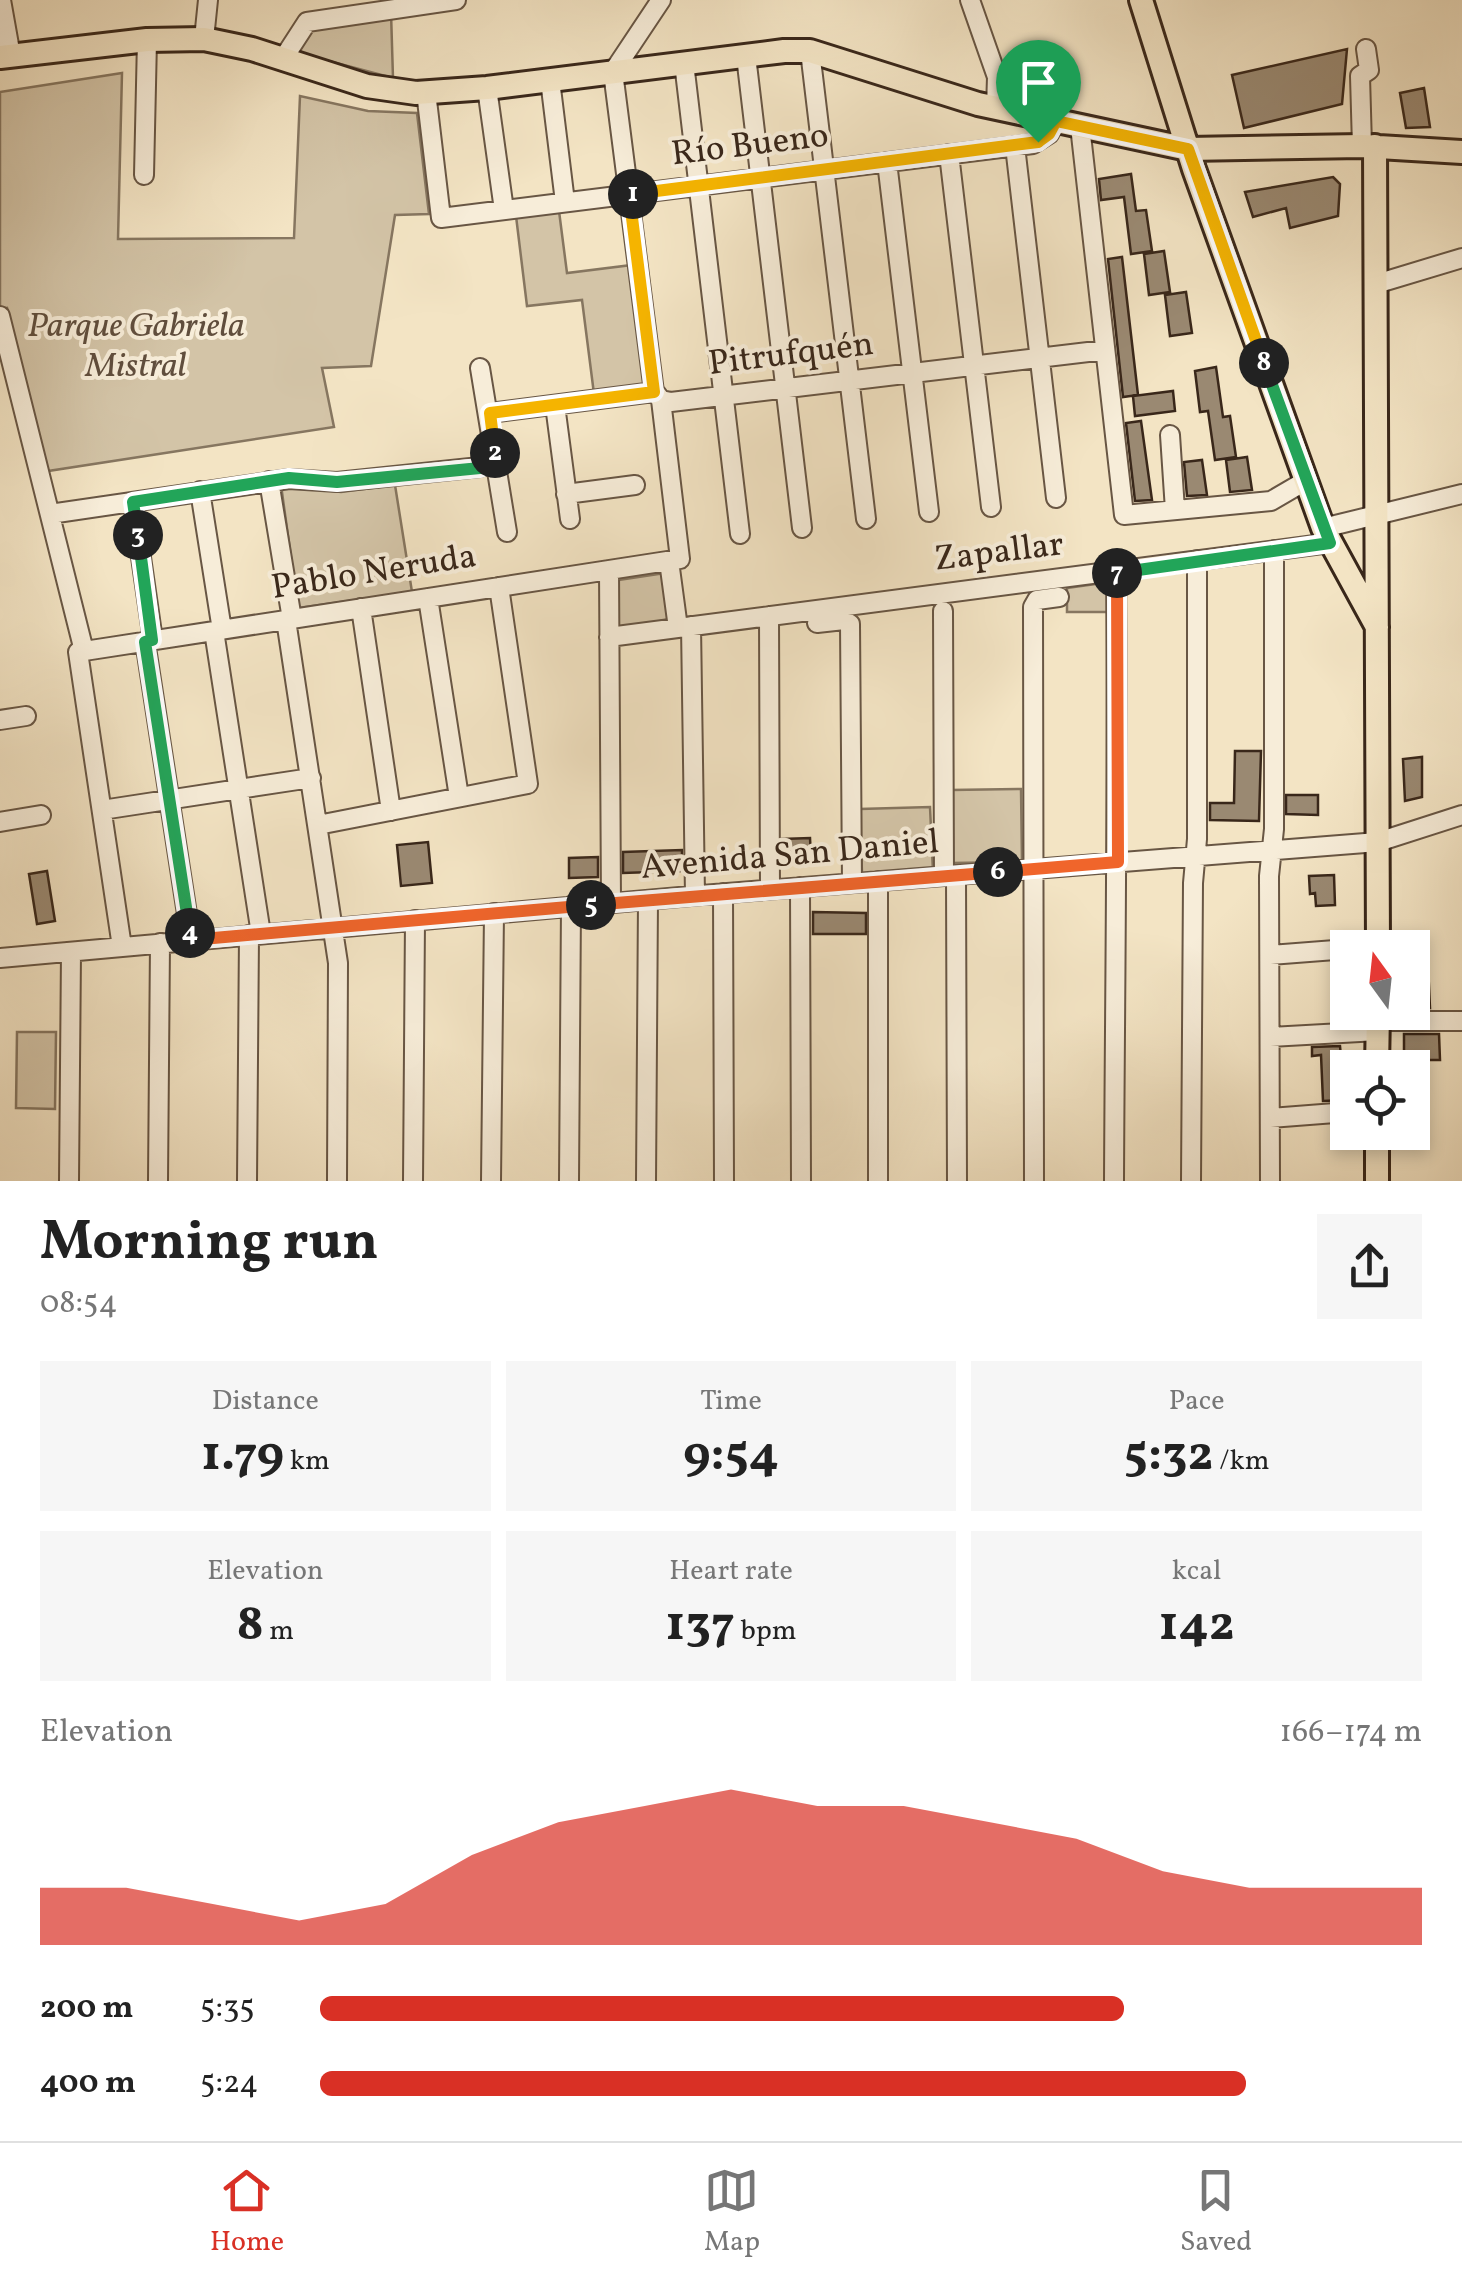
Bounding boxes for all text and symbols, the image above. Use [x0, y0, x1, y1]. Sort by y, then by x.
pin [996, 40, 1081, 143]
icon: arrive [1011, 55, 1066, 110]
street label: Río Bueno [669, 113, 831, 179]
pin: 1 [608, 169, 658, 219]
text: 1 [627, 174, 639, 213]
park label: Parque Gabriela Mistral [27, 303, 245, 391]
street label: Pitrufquén [706, 321, 876, 389]
pin: 8 [1239, 338, 1289, 388]
text: 8 [1256, 343, 1272, 382]
pin: 2 [470, 428, 520, 478]
text: 2 [488, 433, 502, 472]
pin: 3 [113, 510, 163, 560]
text: 3 [131, 515, 145, 554]
street label: Zapallar [932, 521, 1066, 585]
street label: Pablo Neruda [268, 533, 480, 613]
pin: 7 [1092, 548, 1142, 598]
text: 7 [1110, 553, 1124, 592]
street label: Avenida San Daniel [639, 819, 941, 893]
pin: 6 [973, 847, 1023, 897]
text: 6 [990, 852, 1006, 891]
pin: 5 [566, 880, 616, 930]
text: 5 [584, 885, 598, 924]
pin: 4 [165, 908, 215, 958]
text: 4 [182, 913, 198, 952]
north arrow [1330, 930, 1430, 1030]
map controls [1330, 930, 1430, 1150]
button: locate [1330, 1050, 1430, 1150]
text: Morning run [40, 1206, 379, 1282]
button: share [1317, 1214, 1422, 1319]
text: 08:54 [40, 1282, 118, 1326]
text: Distance [212, 1382, 319, 1421]
text: Time [700, 1382, 762, 1421]
text: Pace [1169, 1382, 1225, 1421]
text: 1.79 [201, 1421, 284, 1491]
text: 9:54 [683, 1421, 779, 1491]
text: 5:32 [1124, 1421, 1214, 1491]
text: km [284, 1442, 330, 1481]
text: /km [1214, 1442, 1269, 1481]
text: Elevation [207, 1552, 324, 1591]
text: Heart rate [669, 1552, 793, 1591]
text: kcal [1172, 1552, 1222, 1591]
text: 8 [237, 1591, 264, 1661]
text: 137 [665, 1591, 735, 1661]
text: 142 [1158, 1591, 1235, 1661]
text: m [264, 1612, 294, 1651]
text: bpm [735, 1612, 797, 1651]
text: Elevation [40, 1711, 173, 1755]
text: 166–174 m [1280, 1711, 1422, 1755]
text: 200 m [40, 1987, 134, 2031]
text: 5:35 [200, 1987, 255, 2031]
text: 400 m [40, 2062, 136, 2106]
text: 5:24 [200, 2062, 258, 2106]
tab: Home [210, 2163, 284, 2262]
tab: Map [704, 2163, 760, 2262]
tab: Saved [1180, 2163, 1252, 2262]

